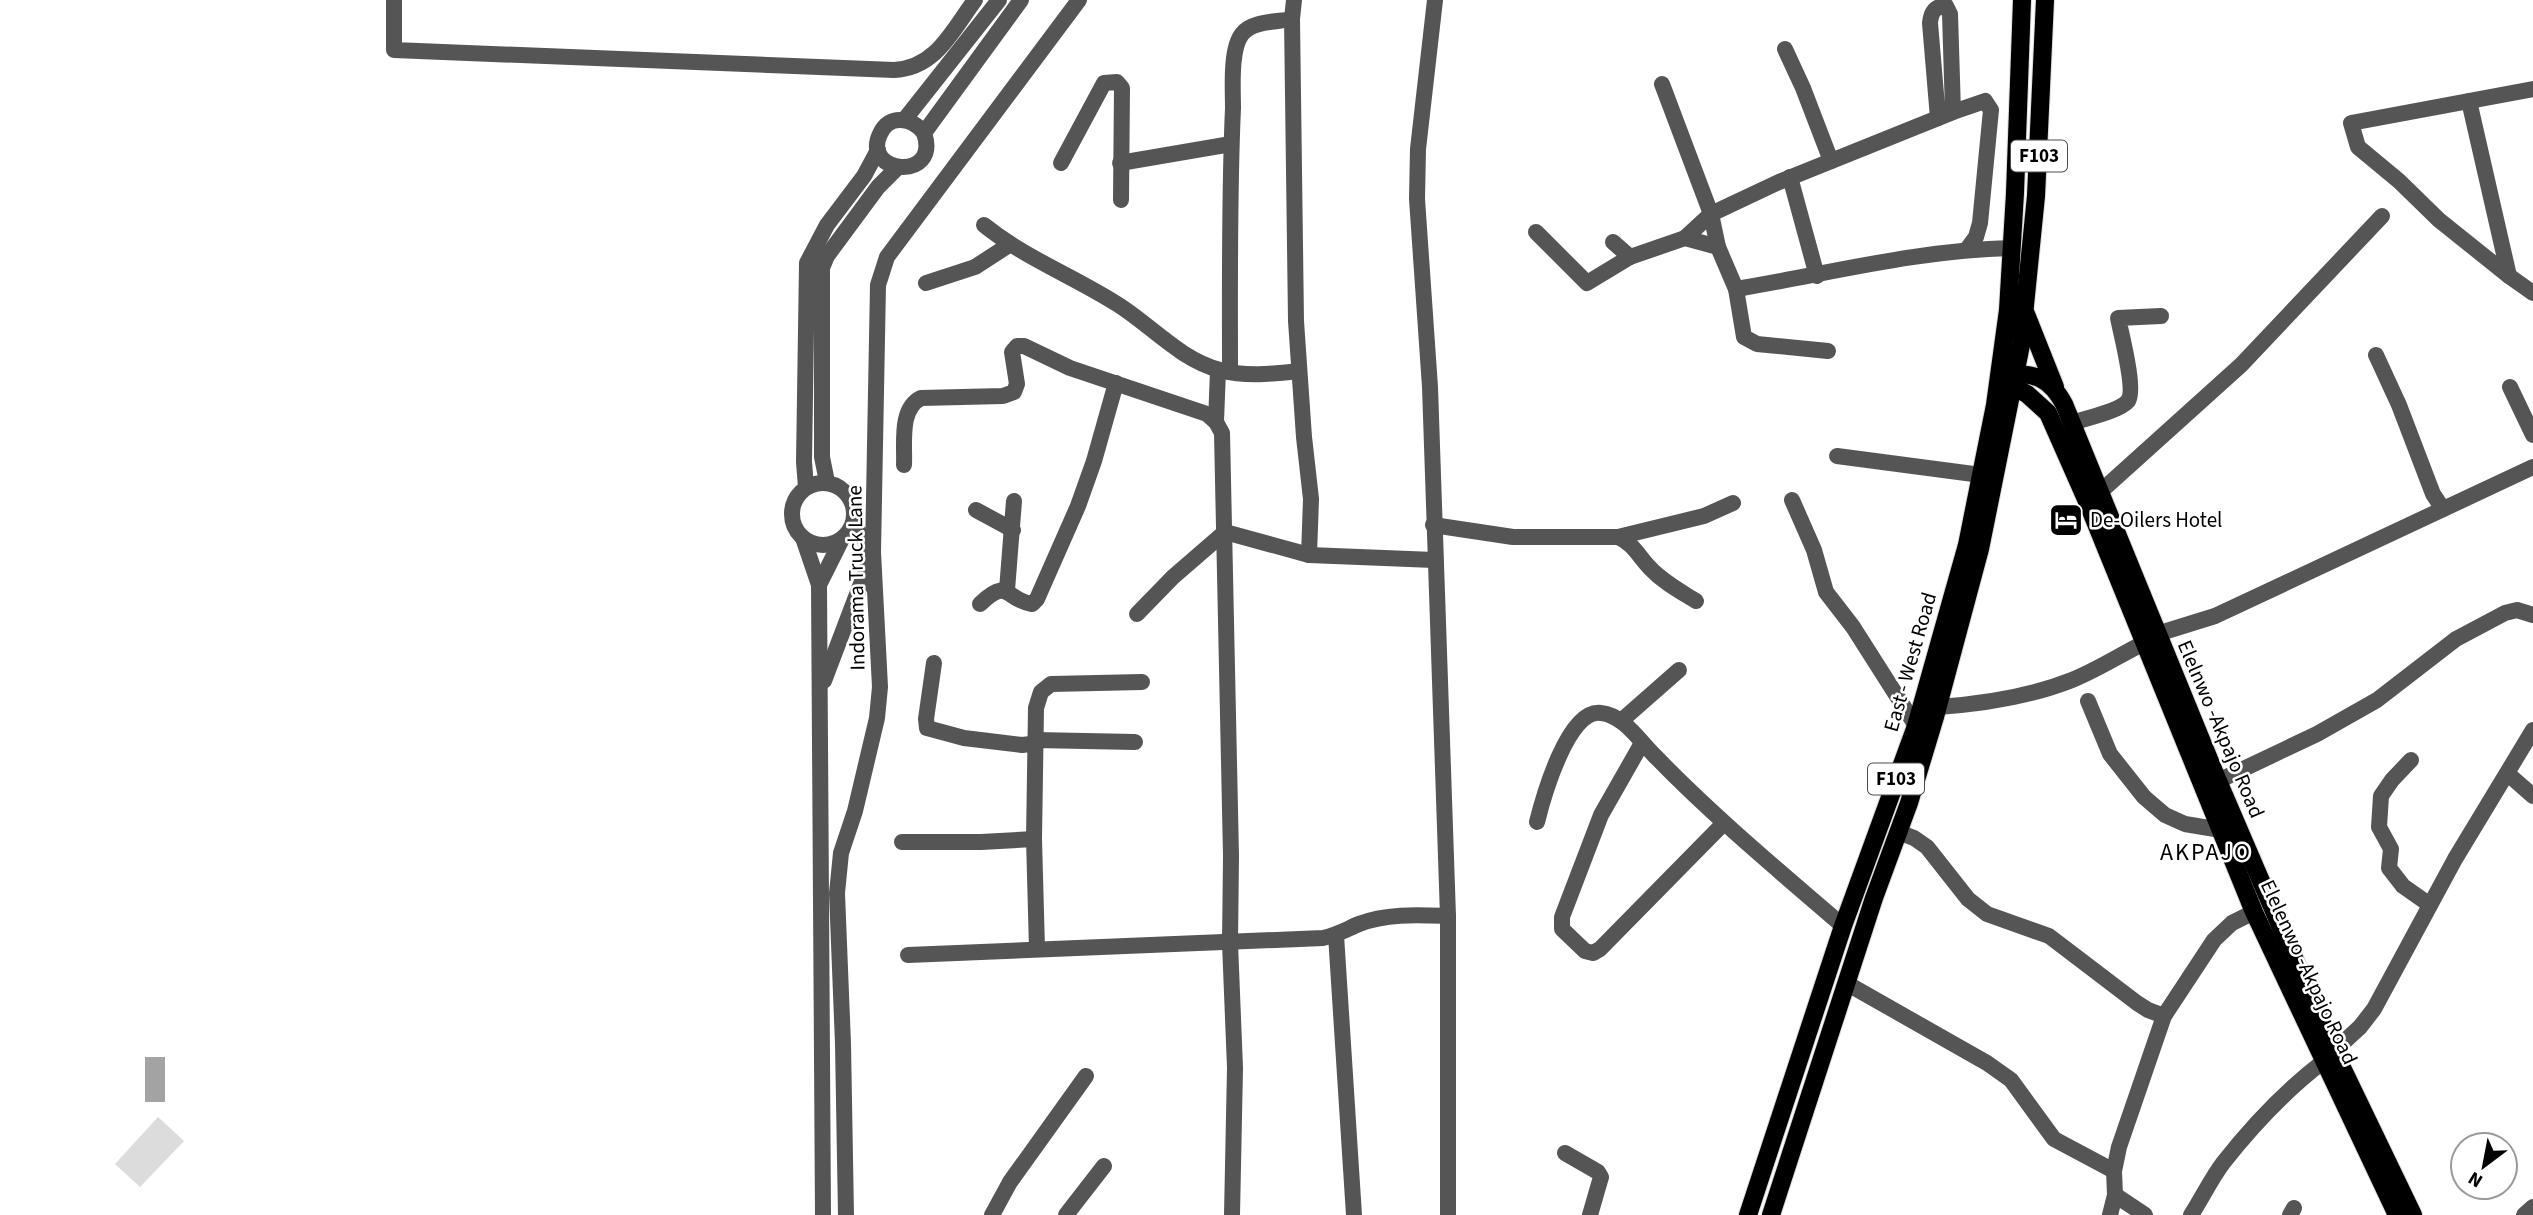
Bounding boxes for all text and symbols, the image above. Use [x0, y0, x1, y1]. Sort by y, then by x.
road number: F103 [2011, 140, 2067, 172]
street label: Indorama Truck Lane [839, 485, 873, 671]
hotel icon: De-Oilers Hotel [2047, 501, 2085, 539]
place label: De-Oilers Hotel [2090, 505, 2222, 535]
street label: East - West Road [1876, 589, 1944, 735]
street label: Elelnwo -Akpajo Road [2170, 636, 2272, 822]
road number: F103 [1868, 764, 1924, 794]
district label: AKPAJO [2160, 835, 2252, 870]
street label: Elelenwo -Akpajo Road [2253, 875, 2365, 1069]
north arrow [2449, 1131, 2519, 1201]
text: N [2463, 1164, 2488, 1194]

